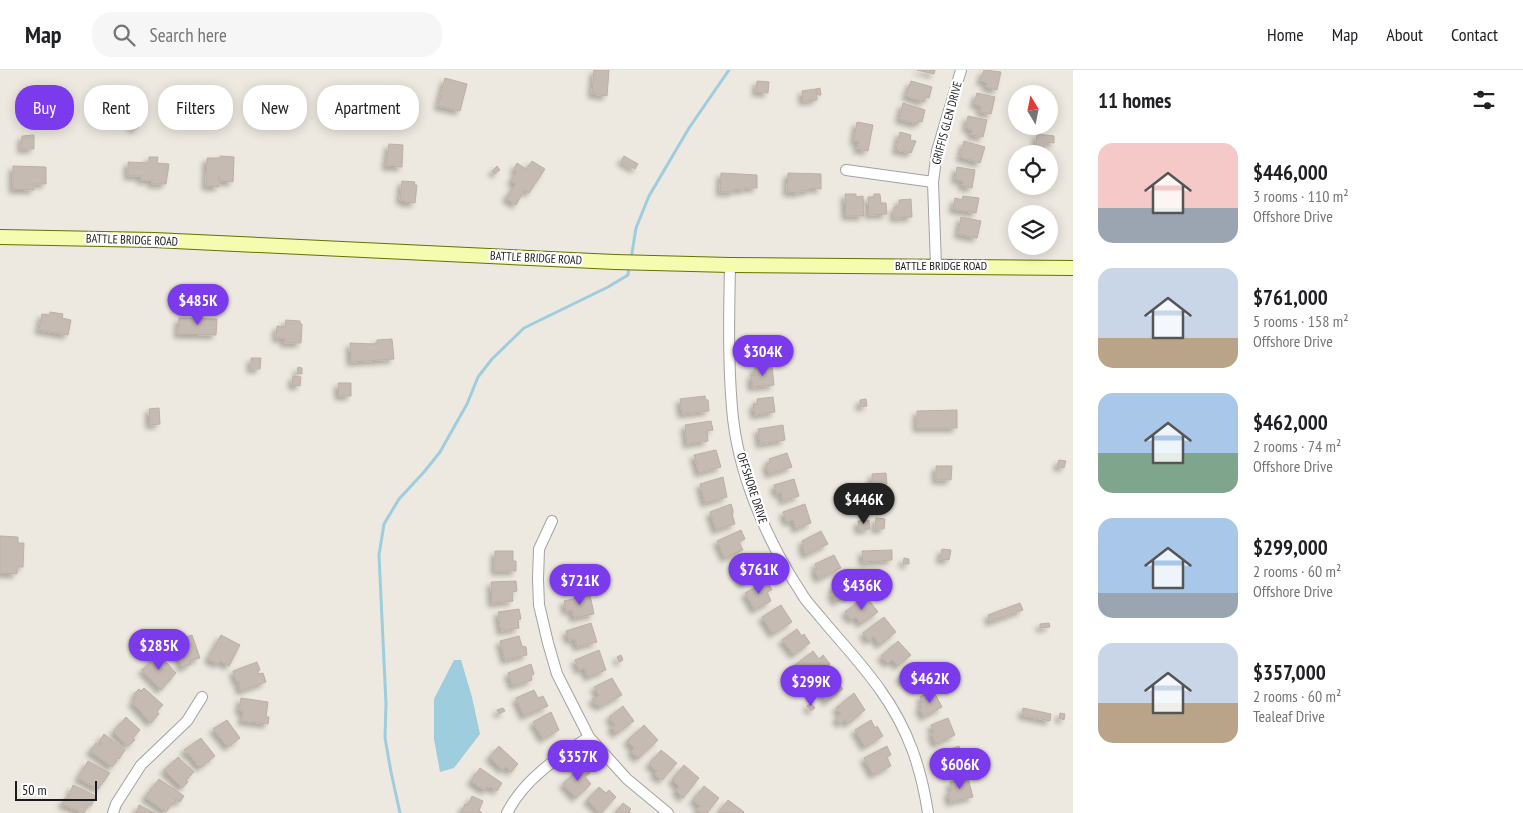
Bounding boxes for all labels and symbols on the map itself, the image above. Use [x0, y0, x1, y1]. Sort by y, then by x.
street label: GRIFFIS GLEN DRIVE [928, 80, 965, 166]
north arrow [1008, 85, 1058, 135]
street label: BATTLE BRIDGE ROAD [86, 230, 178, 249]
street label: BATTLE BRIDGE ROAD [490, 248, 582, 267]
street label: BATTLE BRIDGE ROAD [895, 258, 987, 273]
pin: $485K [163, 284, 233, 326]
pin: $304K [728, 334, 798, 377]
street label: OFFSHORE DRIVE [734, 450, 771, 525]
pin: $446K [829, 482, 899, 525]
pin: $761K [724, 552, 794, 595]
pin: $721K [545, 564, 615, 606]
pin: $436K [827, 568, 897, 611]
pin: $285K [124, 628, 194, 671]
pin: $462K [895, 662, 965, 704]
pin: $299K [776, 664, 846, 707]
pin: $357K [543, 740, 613, 782]
pin: $606K [925, 748, 995, 790]
scale bar [15, 778, 98, 801]

